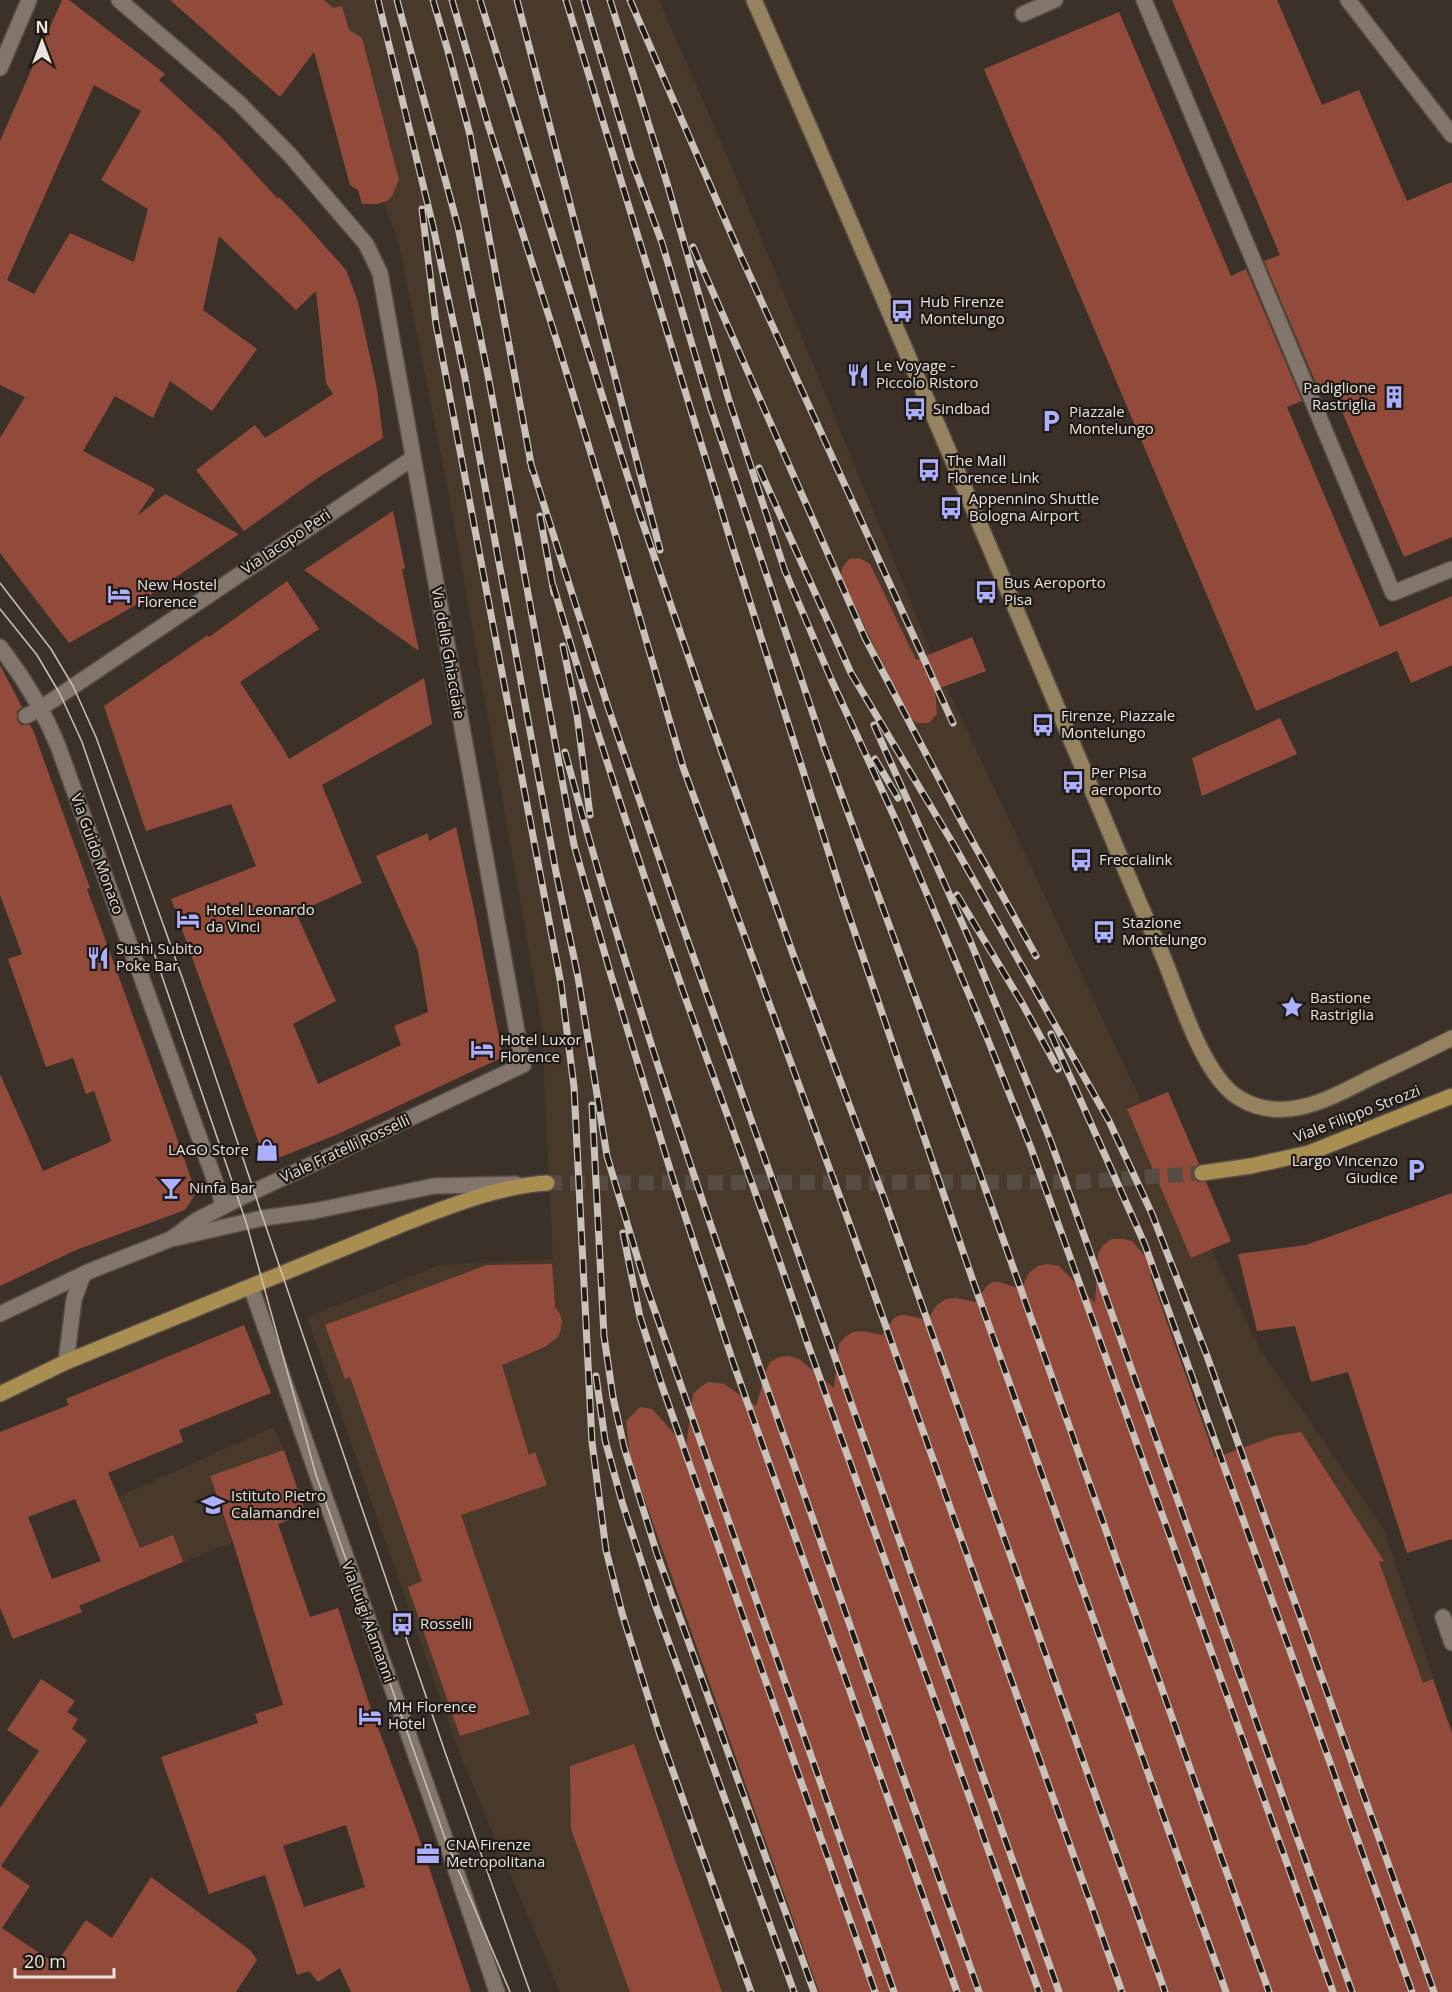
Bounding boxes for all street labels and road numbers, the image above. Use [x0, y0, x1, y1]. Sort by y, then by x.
street label: Via Iacopo Peri [237, 504, 334, 578]
street label: Via delle Ghiacciaie [428, 585, 470, 720]
street label: Via Guido Monaco [67, 790, 129, 917]
street label: Viale Filippo Strozzi [1290, 1080, 1423, 1146]
street label: Viale Fratelli Rosselli [277, 1109, 413, 1187]
street label: Via Luigi Alamanni [338, 1558, 400, 1685]

